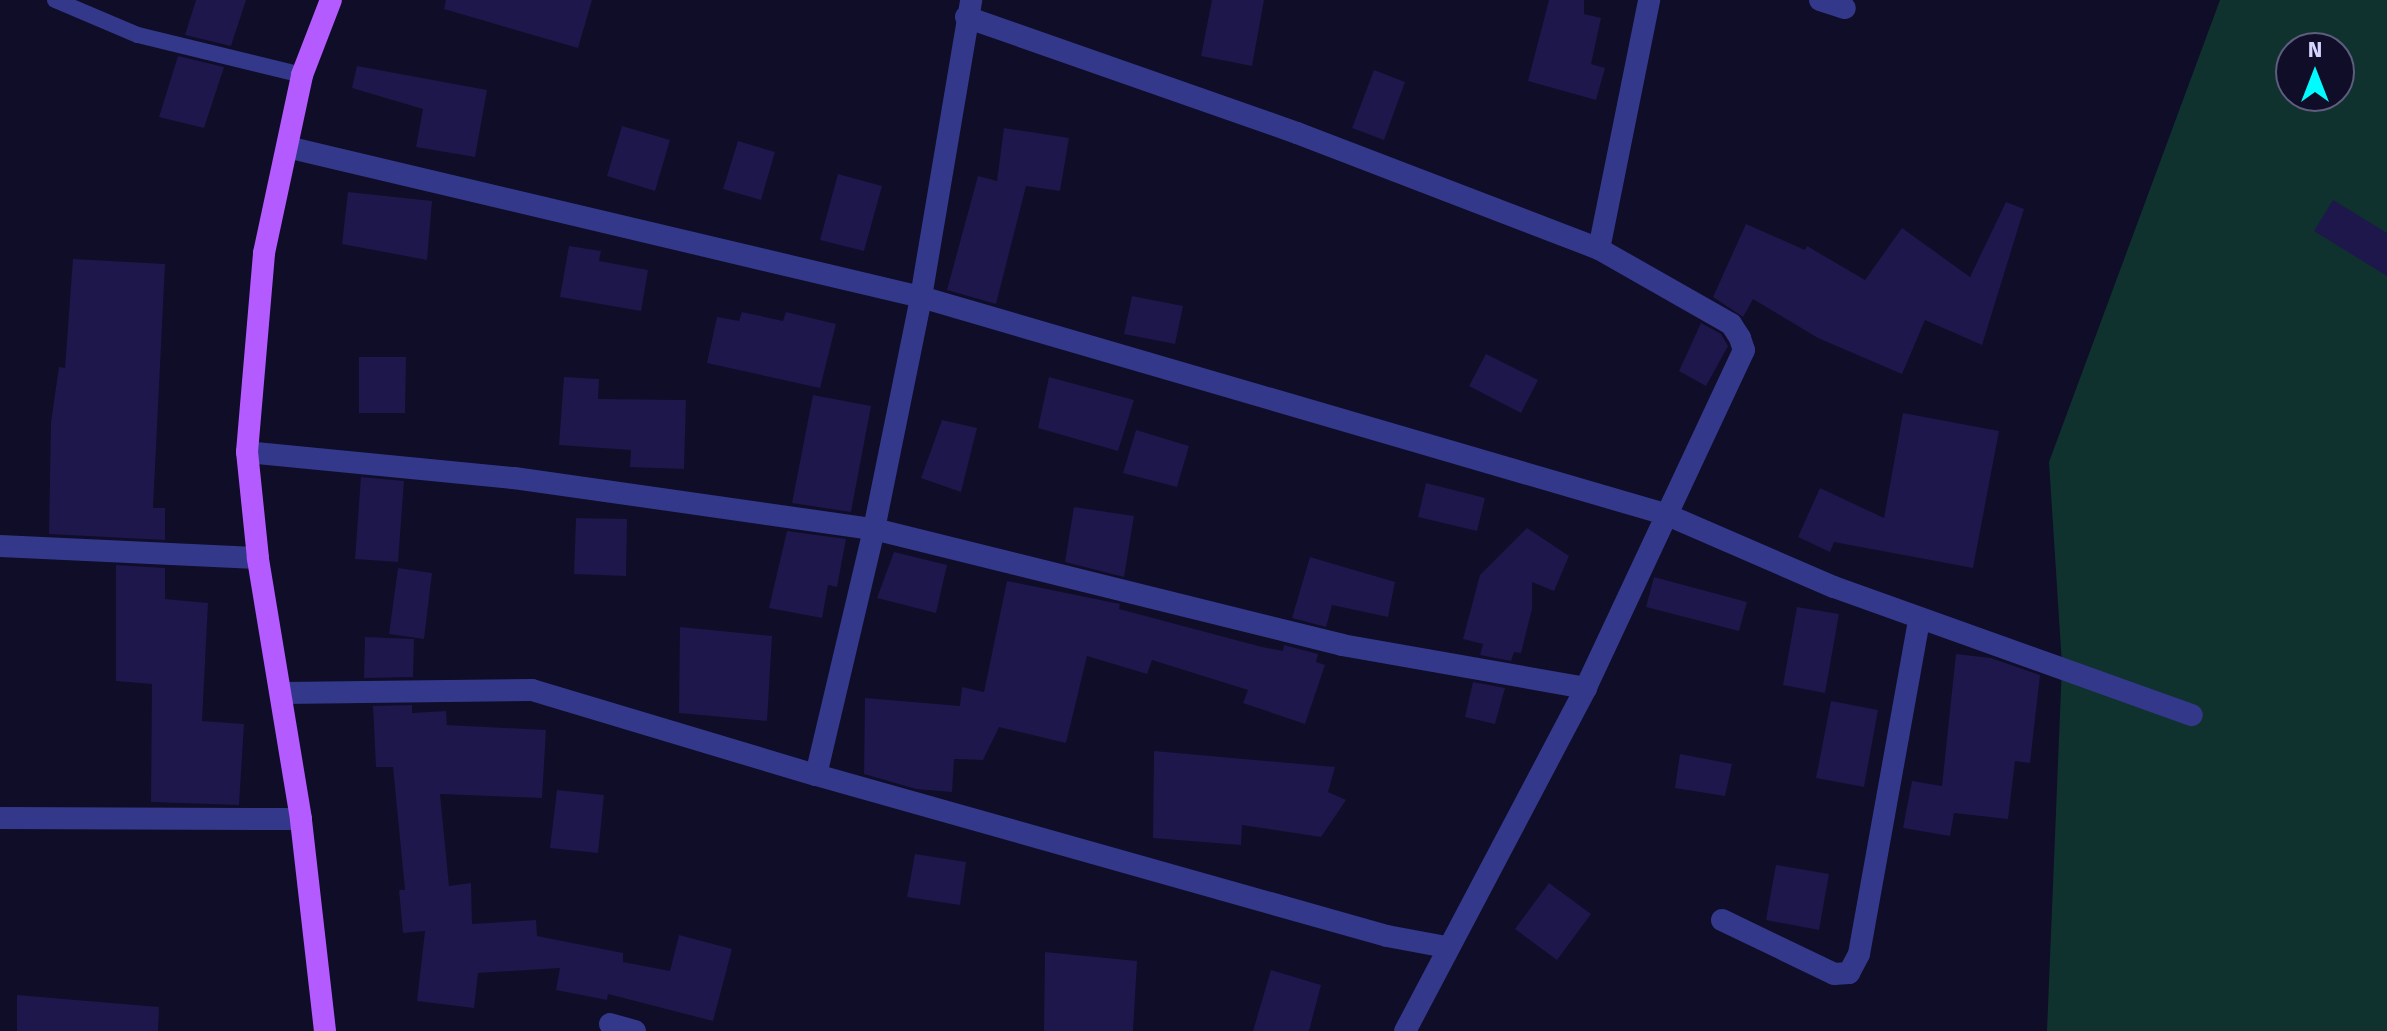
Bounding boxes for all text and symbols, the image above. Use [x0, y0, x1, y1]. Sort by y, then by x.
north arrow [2275, 32, 2355, 112]
text: N [2308, 36, 2322, 63]

